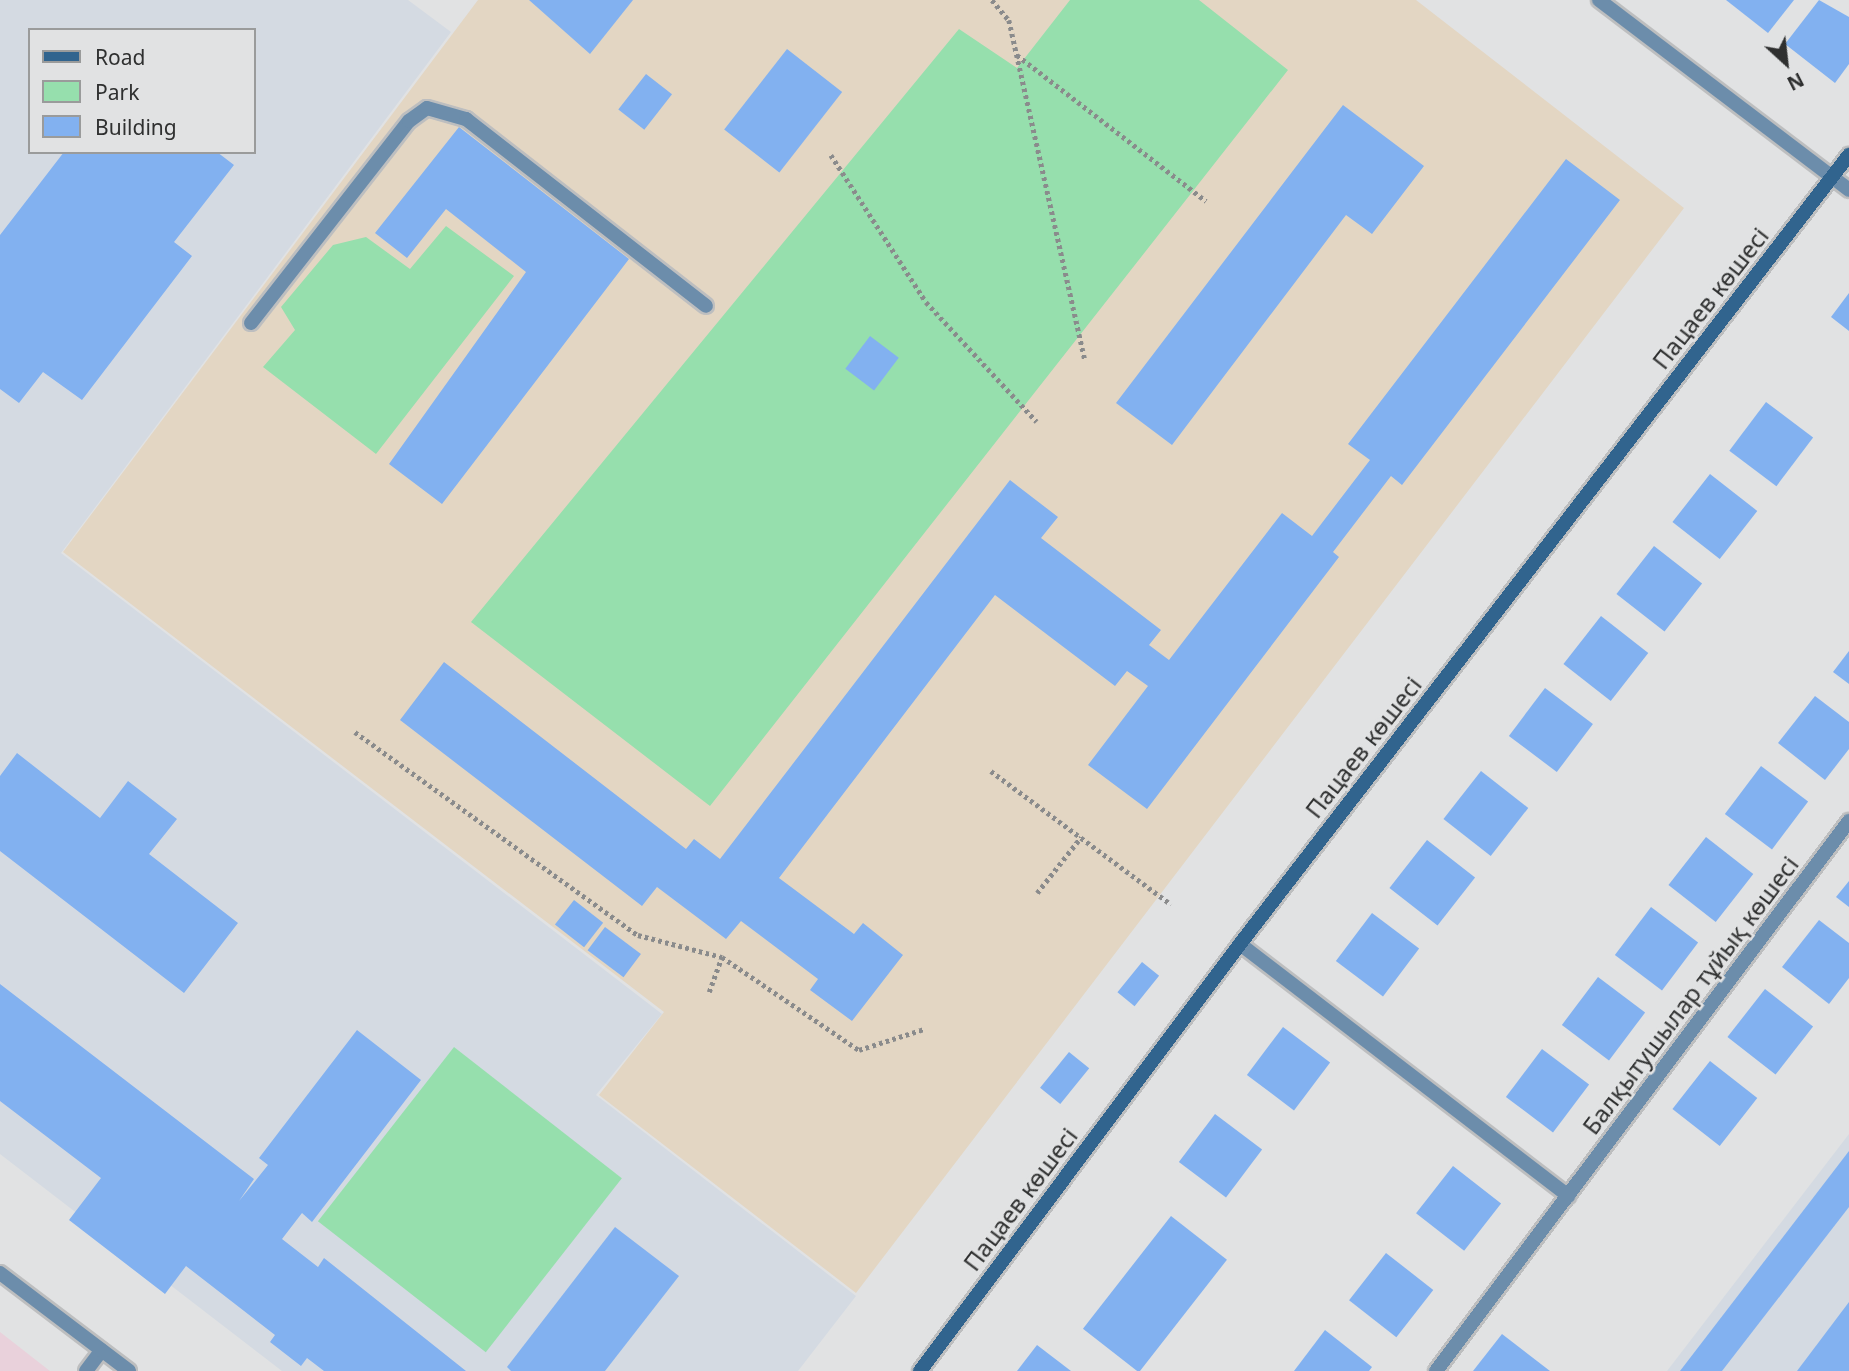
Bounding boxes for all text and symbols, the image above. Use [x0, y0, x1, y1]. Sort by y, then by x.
legend [28, 28, 256, 154]
north arrow [1751, 28, 1821, 98]
text: Road [95, 43, 145, 71]
text: N [1783, 67, 1808, 97]
text: Park [95, 78, 139, 106]
text: Building [95, 113, 177, 141]
street label: Пацаев көшесі [1646, 222, 1774, 374]
street label: Пацаев көшесі [1299, 671, 1427, 823]
street label: Балқытушылар тұйық көшесі [1576, 850, 1804, 1140]
street label: Пацаев көшесі [957, 1122, 1083, 1276]

